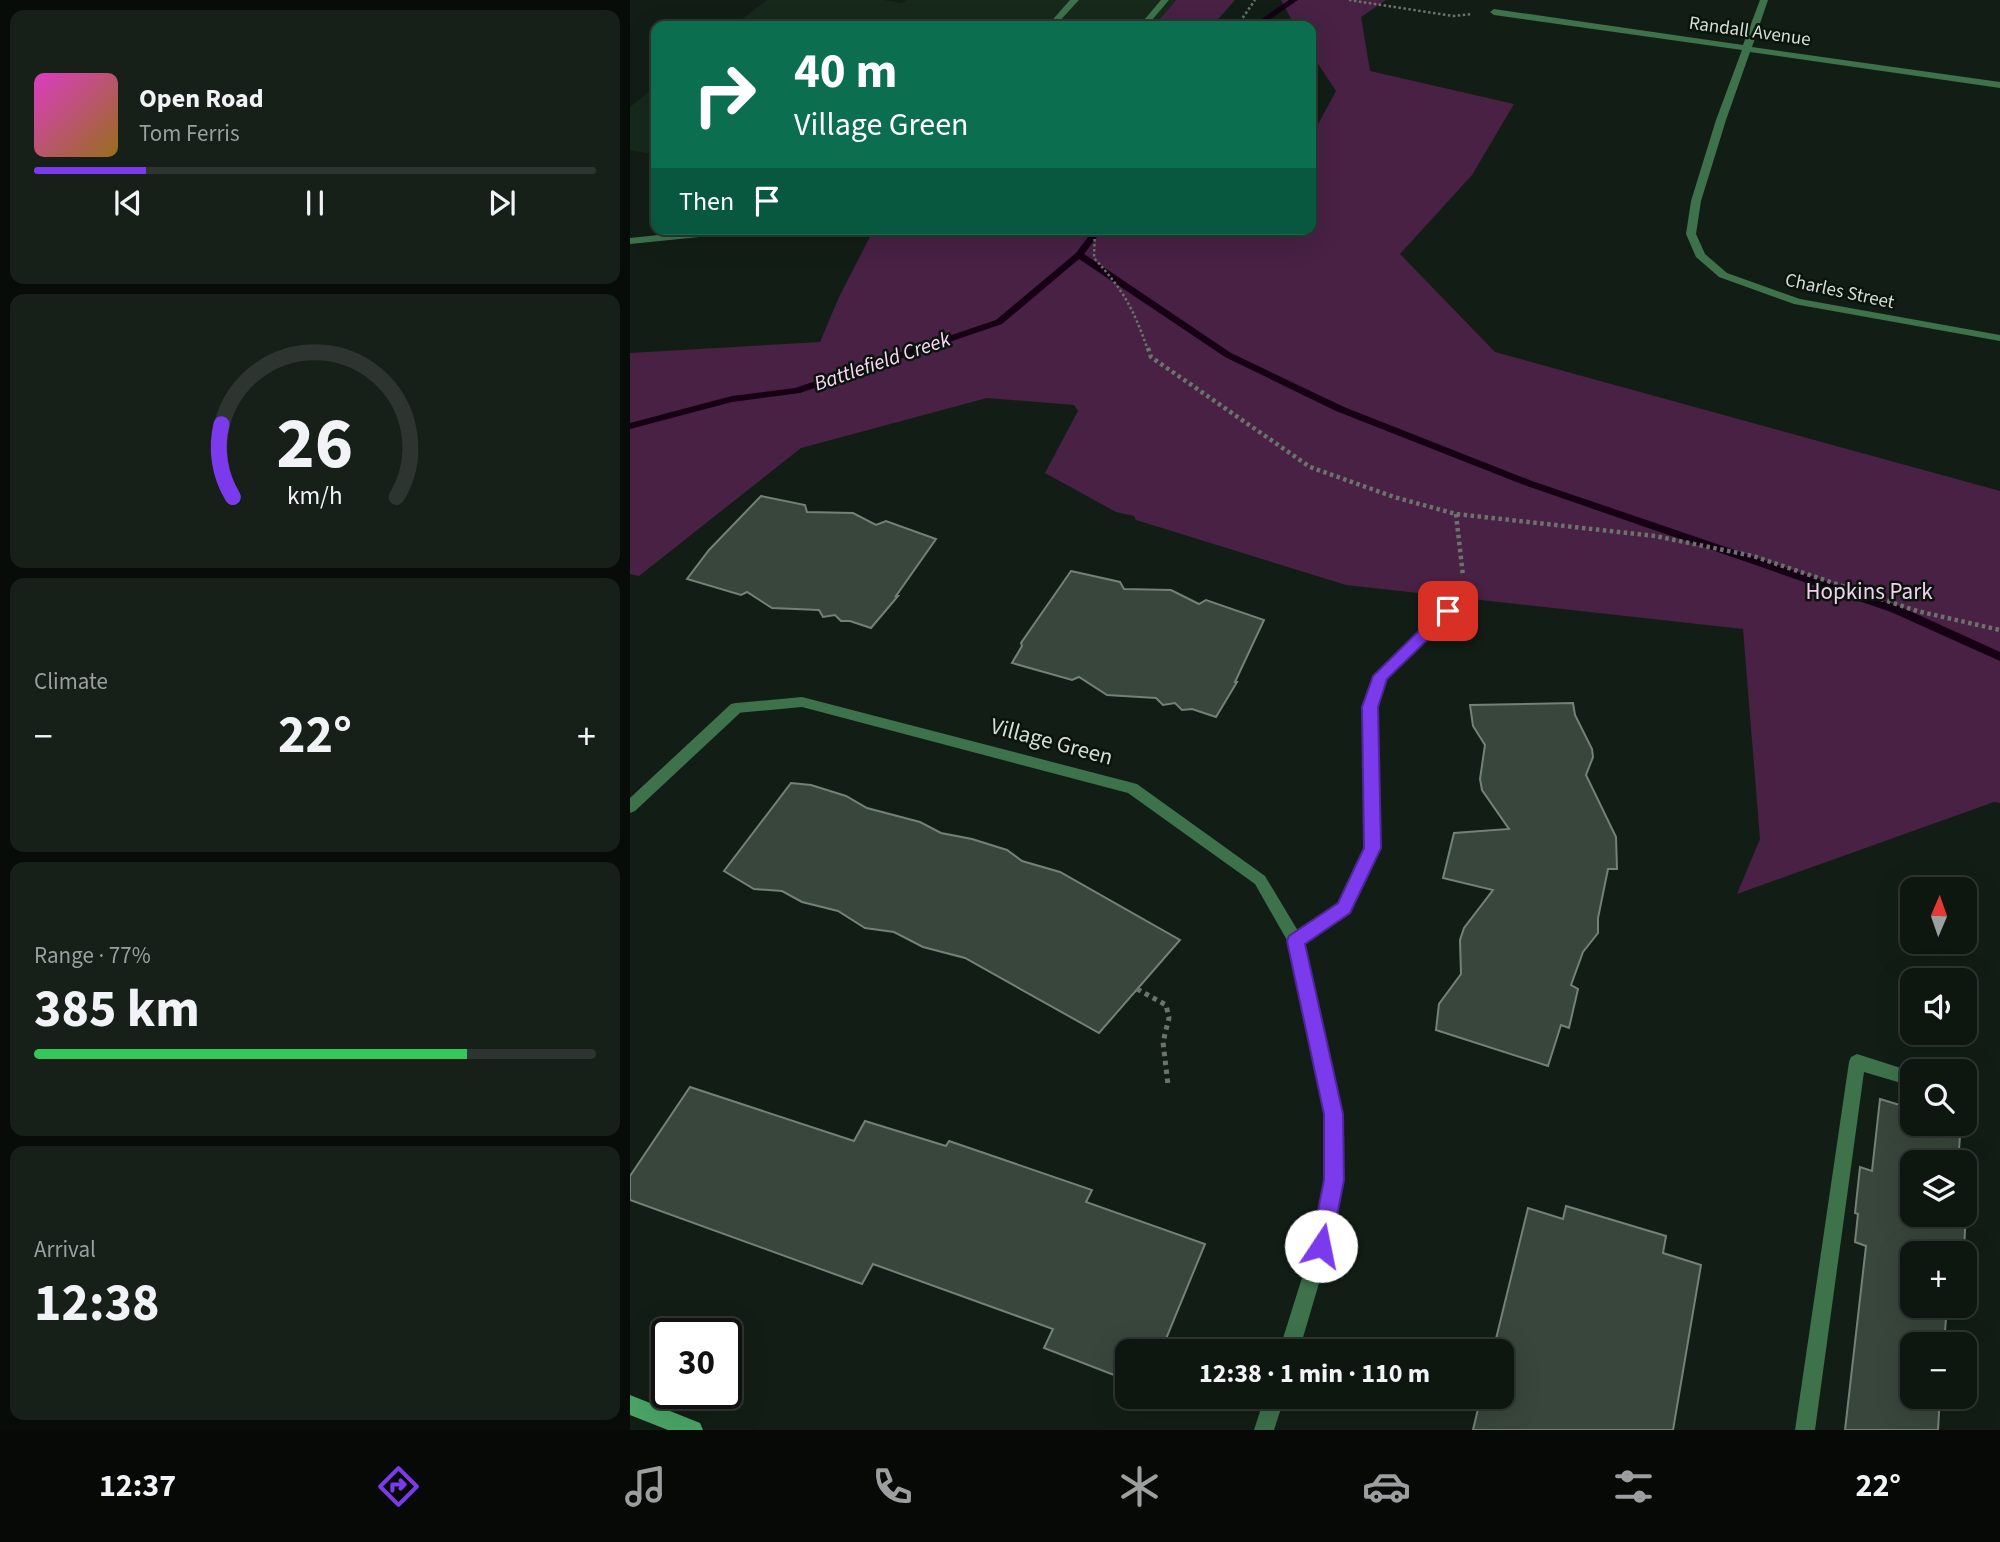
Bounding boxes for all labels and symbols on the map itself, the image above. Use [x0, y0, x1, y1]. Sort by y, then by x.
street label: Randall Avenue [1687, 10, 1813, 53]
street label: Charles Street [1783, 267, 1897, 316]
water label: Battlefield Creek [810, 323, 955, 398]
park label: Hopkins Park [1805, 575, 1933, 608]
pin [1418, 581, 1478, 641]
street label: Village Green [987, 709, 1117, 774]
north arrow [1900, 877, 1978, 954]
position arrow [1284, 1209, 1358, 1283]
speed limit sign: 30 [651, 1318, 742, 1409]

